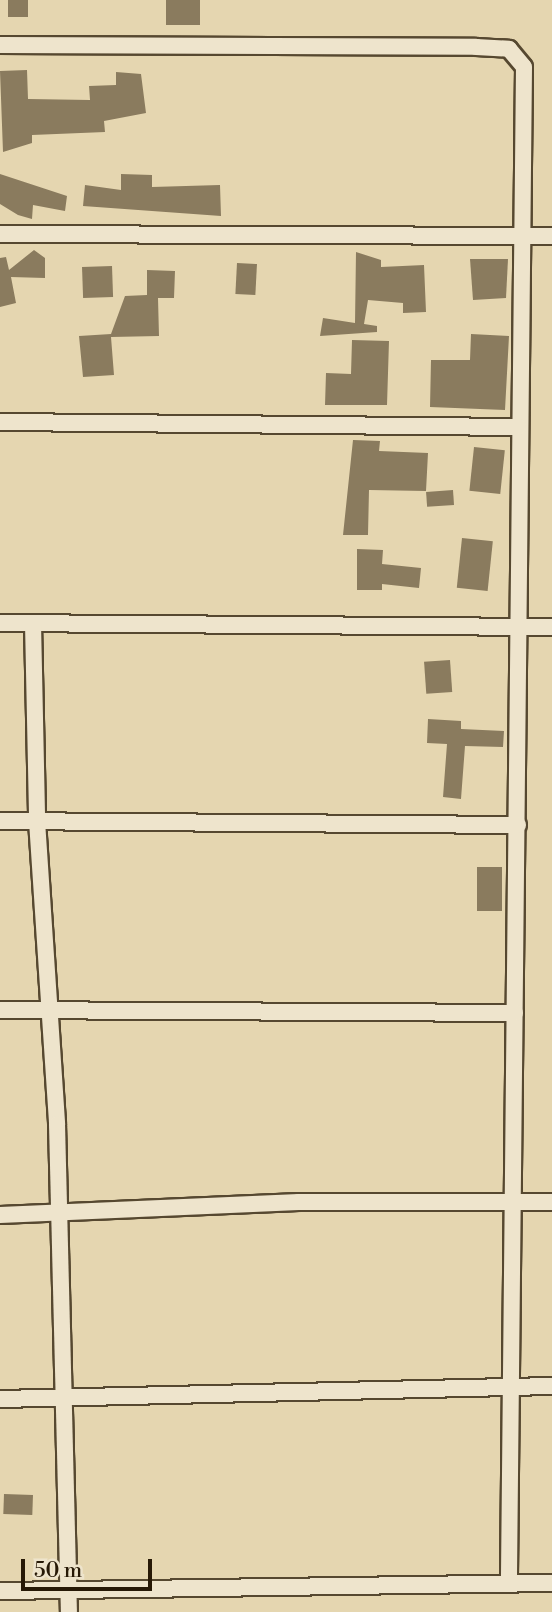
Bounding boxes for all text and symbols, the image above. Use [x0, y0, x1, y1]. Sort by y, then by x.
scale bar [24, 1546, 156, 1590]
text: 50 m [34, 1558, 82, 1584]

